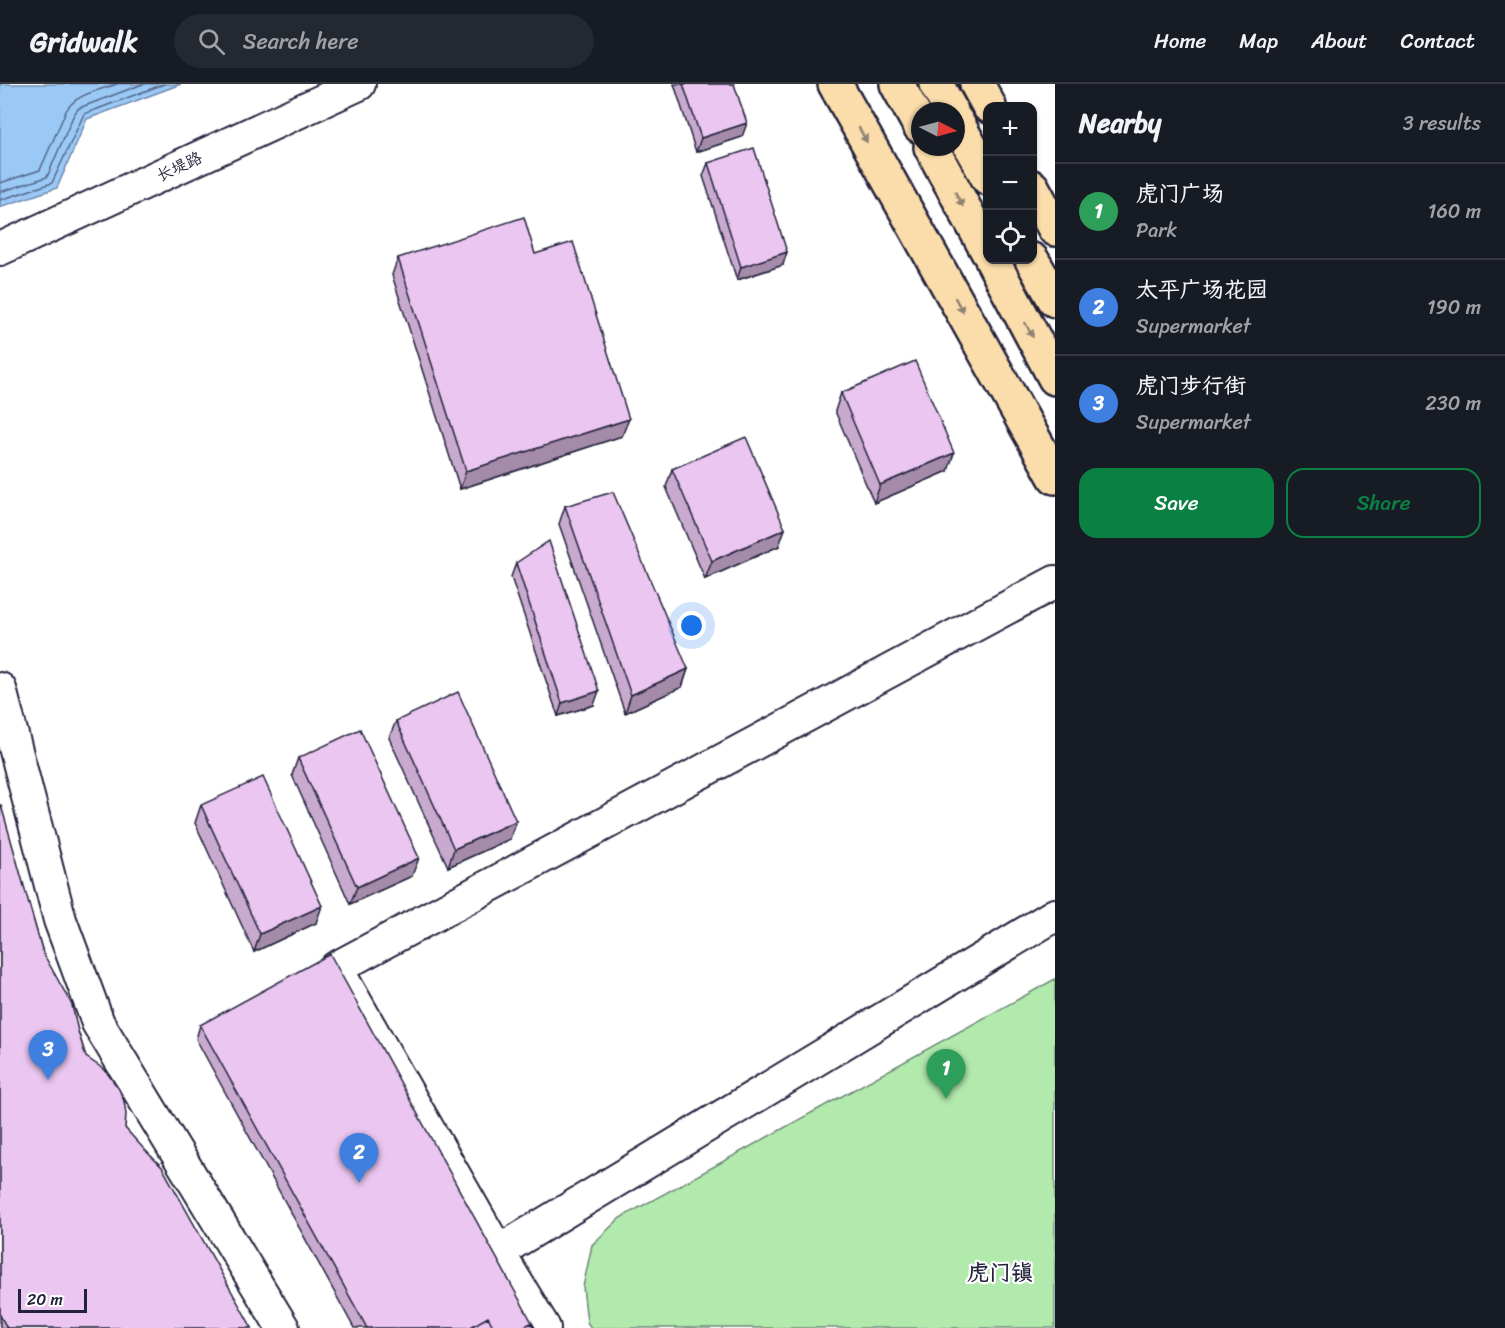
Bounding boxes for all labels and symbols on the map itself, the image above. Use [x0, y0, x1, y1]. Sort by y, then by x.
north arrow [911, 102, 965, 156]
one-way arrow [858, 127, 869, 143]
street label: 长堤路 [151, 143, 207, 190]
one-way arrow [954, 190, 964, 207]
one-way arrow [954, 297, 964, 314]
one-way arrow [1024, 321, 1034, 338]
your location [677, 611, 706, 640]
pin: 3 [28, 1030, 68, 1080]
pin: 1 [926, 1050, 966, 1099]
pin: 2 [340, 1134, 378, 1183]
district label: 虎门镇 [967, 1253, 1033, 1292]
scale bar [18, 1286, 87, 1314]

